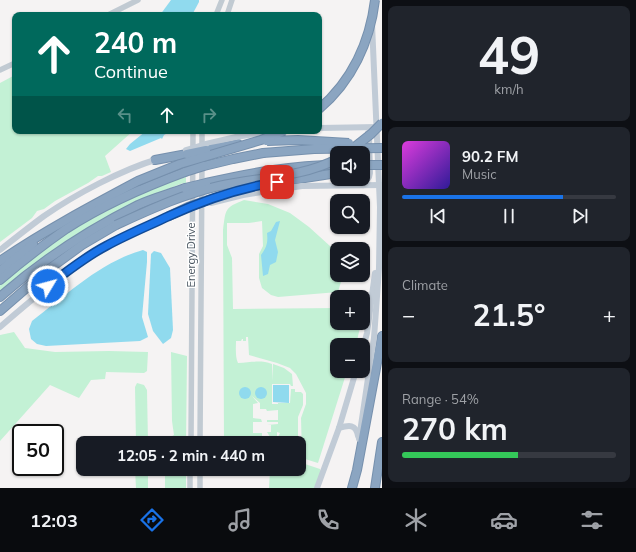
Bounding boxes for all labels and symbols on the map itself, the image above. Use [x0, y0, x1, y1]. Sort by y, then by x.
pin [260, 165, 294, 199]
street label: Energy Drive [184, 223, 198, 287]
position arrow [27, 265, 69, 307]
speed limit sign: 50 [12, 424, 64, 476]

